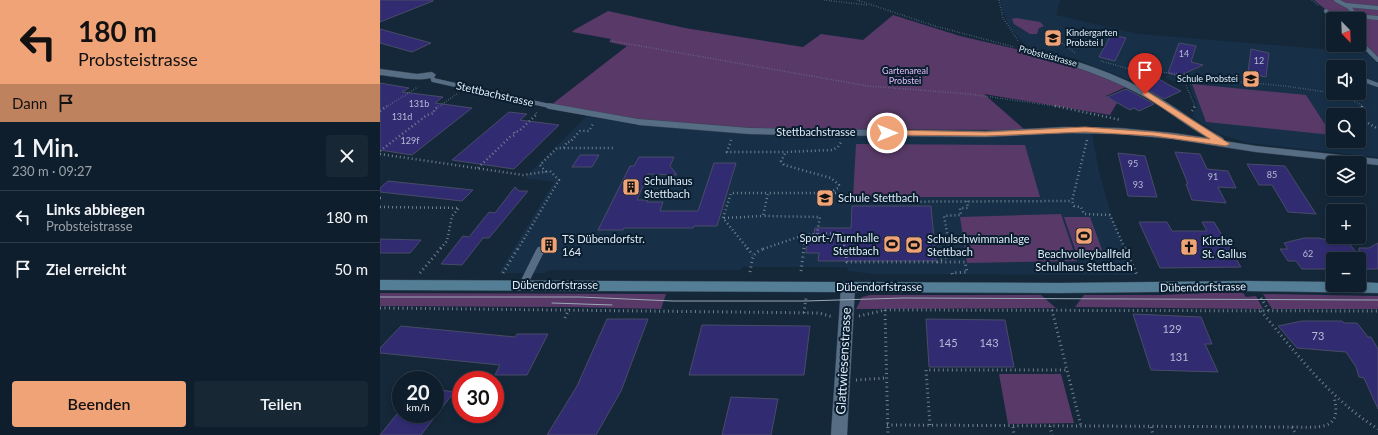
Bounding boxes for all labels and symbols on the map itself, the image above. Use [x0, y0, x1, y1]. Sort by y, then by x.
north arrow [1326, 12, 1366, 52]
place label: Kindergarten Probstei I [1066, 27, 1118, 48]
school or university icon: Kindergarten Probstei I [1043, 28, 1063, 48]
street label: Probsteistrasse [1018, 42, 1079, 69]
house number: 14 [1179, 48, 1189, 59]
pin [1128, 53, 1162, 94]
house number: 12 [1254, 55, 1264, 66]
park label: Gartenareal Probstei [882, 65, 928, 86]
school or university icon: Schule Probstei [1241, 69, 1261, 89]
place label: Schule Probstei [1177, 73, 1238, 84]
street label: Stettbachstrasse [455, 78, 535, 109]
house number: 131b [409, 98, 429, 109]
house number: 131d [392, 111, 412, 122]
position arrow [866, 112, 908, 154]
street label: Stettbachstrasse [776, 125, 856, 138]
house number: 129f [401, 135, 420, 146]
house number: 95 [1128, 158, 1138, 169]
house number: 85 [1267, 169, 1277, 180]
house number: 91 [1208, 171, 1218, 182]
place label: Schulhaus Stettbach [644, 174, 693, 200]
building icon: Schulhaus Stettbach [621, 177, 641, 197]
house number: 93 [1133, 179, 1143, 190]
school or university icon: Schule Stettbach [815, 188, 835, 208]
place label: Schule Stettbach [838, 191, 919, 204]
sports icon: Beachvolleyballfeld Schulhaus Stettbach [1074, 226, 1094, 246]
place label: Sport-/Turnhalle Stettbach [800, 231, 879, 257]
place label: TS Dübendorfstr. 164 [562, 232, 645, 258]
place label: Schulschwimmanlage Stettbach [927, 232, 1030, 258]
sports icon: Sport-/Turnhalle Stettbach [882, 234, 902, 254]
place label: Kirche St. Gallus [1202, 234, 1247, 260]
building icon: TS Dübendorfstr. 164 [539, 235, 559, 255]
sports icon: Schulschwimmanlage Stettbach [904, 235, 924, 255]
church icon: Kirche St. Gallus [1179, 237, 1199, 257]
place label: Beachvolleyballfeld Schulhaus Stettbach [1035, 247, 1133, 273]
house number: 62 [1303, 248, 1313, 259]
street label: Dübendorfstrasse [512, 278, 598, 291]
street label: Dübendorfstrasse [1160, 279, 1246, 294]
street label: Dübendorfstrasse [836, 280, 922, 293]
street label: Glattwiesenstrasse [832, 307, 854, 415]
house number: 129 [1162, 322, 1182, 335]
house number: 73 [1312, 329, 1324, 342]
house number: 145 [938, 336, 958, 349]
house number: 143 [979, 336, 999, 349]
house number: 131 [1169, 350, 1189, 363]
speed limit sign: 30 [452, 371, 504, 423]

